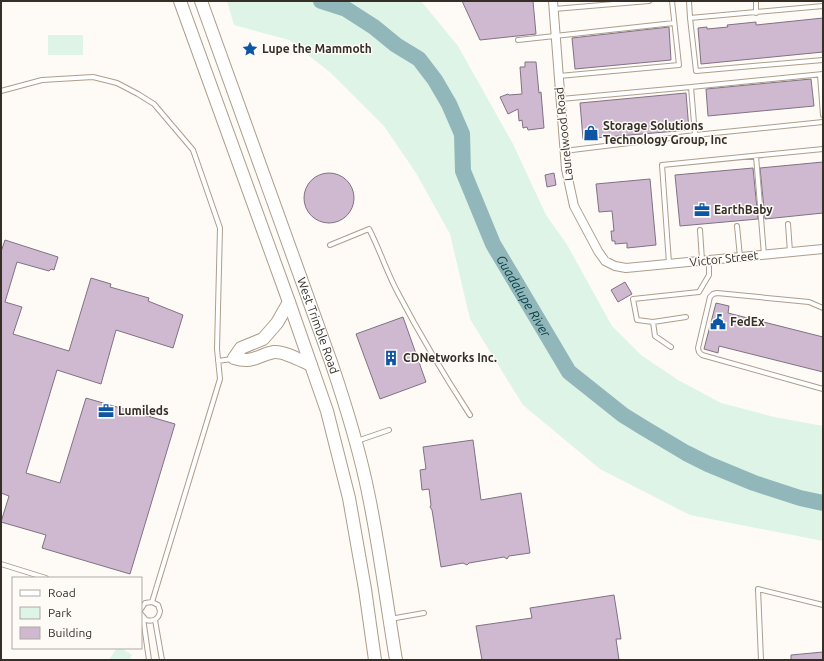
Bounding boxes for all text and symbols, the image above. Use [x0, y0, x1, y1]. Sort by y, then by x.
place icon: Lupe the Mammoth [241, 40, 259, 58]
place label: Lupe the Mammoth [262, 42, 372, 55]
street label: Laurelwood Road [552, 87, 575, 182]
place label: Storage Solutions Technology Group, Inc [603, 119, 727, 146]
shop icon: Storage Solutions Technology Group, Inc [582, 124, 600, 142]
office icon: EarthBaby [693, 201, 711, 219]
place label: EarthBaby [714, 203, 773, 216]
street label: Victor Street [689, 248, 759, 269]
water label: Guadalupe River [494, 252, 554, 340]
street label: West Trimble Road [295, 275, 342, 375]
public building icon: FedEx [709, 313, 727, 331]
place label: FedEx [730, 315, 765, 328]
building icon: CDNetworks Inc. [382, 349, 400, 367]
place label: CDNetworks Inc. [403, 351, 497, 364]
office icon: Lumileds [97, 402, 115, 420]
place label: Lumileds [118, 404, 169, 417]
legend [12, 577, 142, 649]
text: Road [48, 586, 76, 599]
text: Park [48, 606, 72, 619]
text: Building [48, 626, 92, 639]

